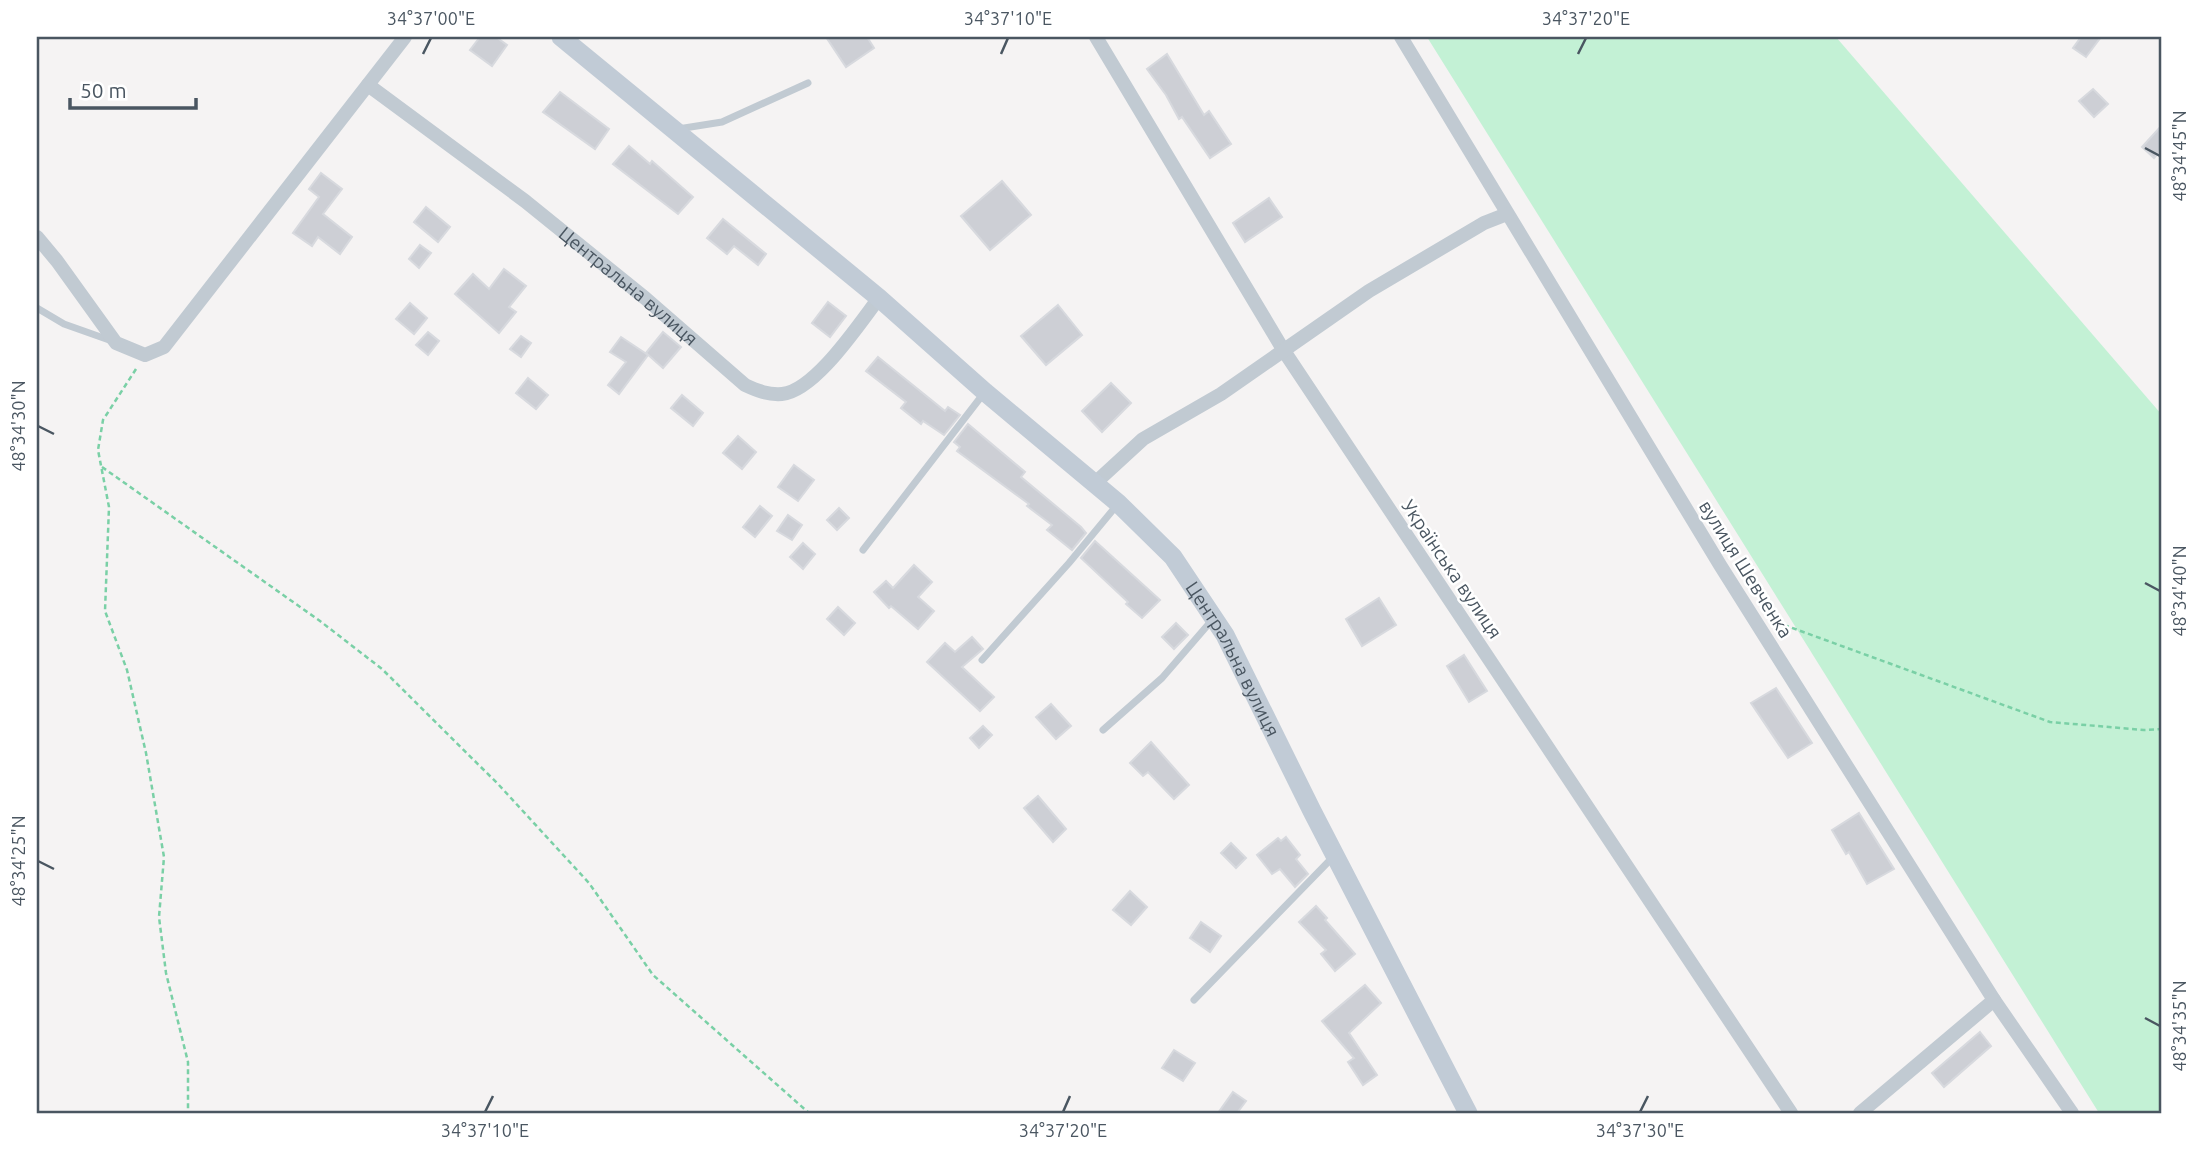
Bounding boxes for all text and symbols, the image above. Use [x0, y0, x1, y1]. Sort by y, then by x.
text: 34°37'00"E [387, 8, 475, 28]
text: 34°37'10"E [964, 8, 1052, 28]
text: 34°37'20"E [1542, 8, 1630, 28]
scale bar [70, 66, 196, 110]
text: 50 m [80, 78, 127, 102]
text: 48°34'45"N [2169, 110, 2189, 202]
street label: Центральна вулиця [555, 222, 702, 350]
text: 48°34'30"N [8, 380, 28, 472]
street label: Українська вулиця [1397, 496, 1507, 642]
street label: вулиця Шевченка [1695, 496, 1797, 642]
text: 48°34'40"N [2169, 545, 2189, 637]
street label: Центральна вулиця [1182, 577, 1284, 740]
text: 48°34'25"N [8, 815, 28, 907]
text: 48°34'35"N [2169, 980, 2189, 1072]
text: 34°37'10"E [441, 1120, 529, 1140]
text: 34°37'20"E [1019, 1120, 1107, 1140]
text: 34°37'30"E [1596, 1120, 1684, 1140]

